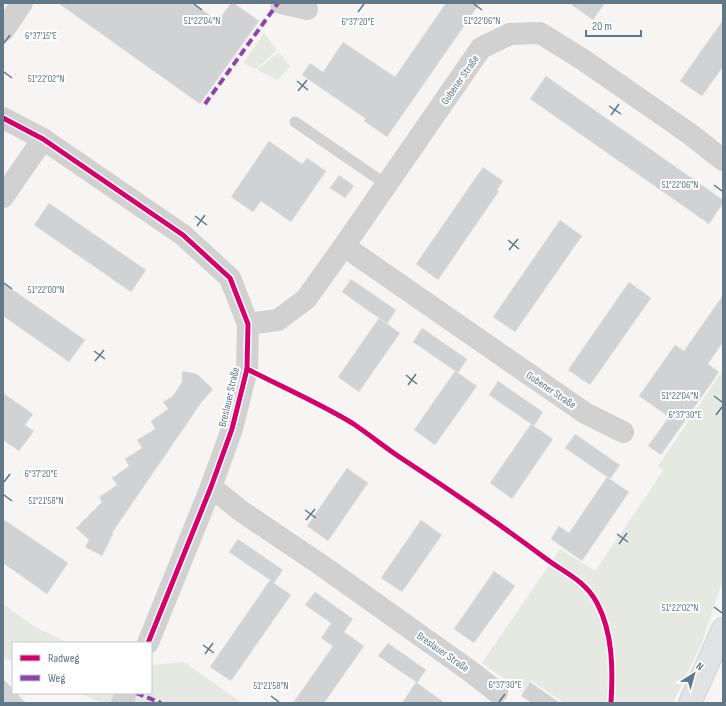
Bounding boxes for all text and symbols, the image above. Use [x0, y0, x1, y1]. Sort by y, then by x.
scale bar [586, 12, 641, 38]
text: 51°22'04"N [184, 15, 220, 27]
text: 51°22'06"N [464, 15, 500, 27]
text: 6°37'20"E [341, 16, 375, 28]
text: 20 m [592, 19, 612, 34]
text: 6°37'15"E [25, 30, 57, 42]
street label: Gubener Straße [438, 53, 482, 107]
text: 51°22'02"N [28, 73, 64, 85]
text: 51°22'06"N [662, 179, 698, 191]
text: 51°22'00"N [28, 284, 64, 296]
street label: Breslauer Straße [216, 366, 242, 428]
street label: Gubener Straße [524, 369, 578, 411]
text: 51°22'04"N [662, 390, 698, 402]
text: 6°37'30"E [668, 409, 702, 421]
text: 6°37'20"E [24, 468, 58, 480]
text: 51°21'58"N [28, 495, 64, 507]
text: 51°22'02"N [662, 602, 698, 614]
street label: Breslauer Straße [414, 629, 472, 675]
legend [12, 642, 152, 694]
text: Radweg [48, 651, 80, 666]
north arrow [674, 654, 714, 694]
text: N [693, 659, 706, 673]
text: Weg [48, 671, 65, 686]
text: 6°37'30"E [488, 679, 522, 691]
text: 51°21'58"N [253, 680, 289, 692]

